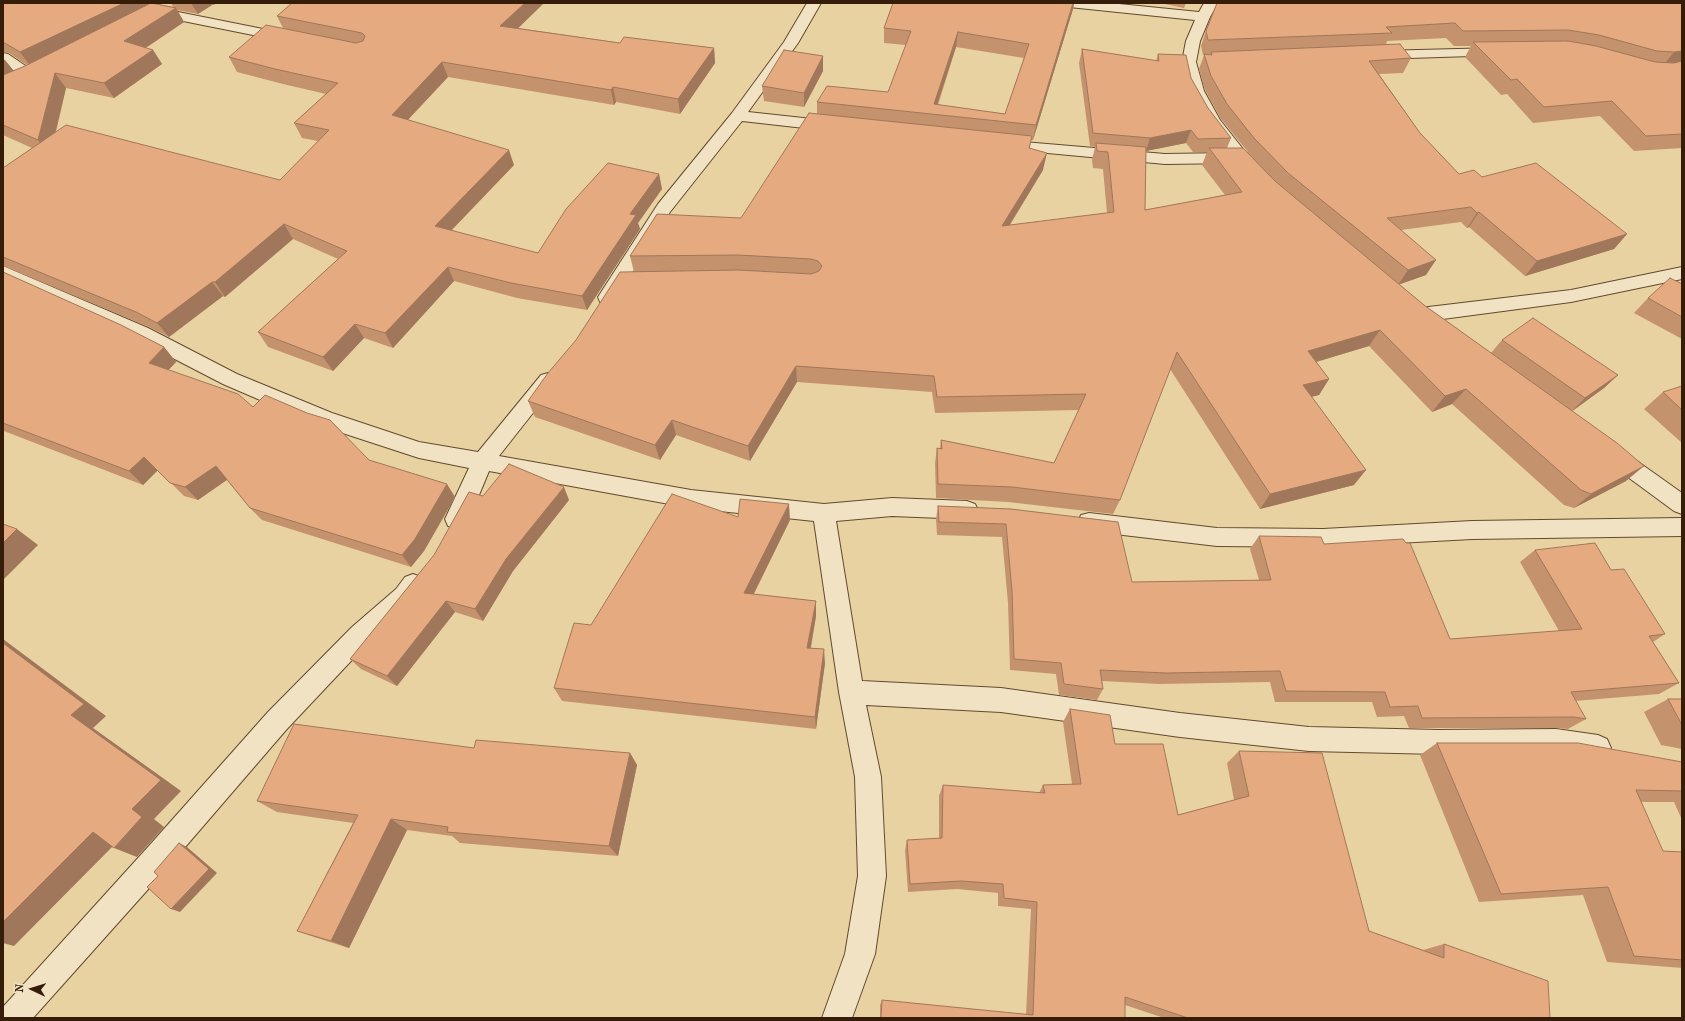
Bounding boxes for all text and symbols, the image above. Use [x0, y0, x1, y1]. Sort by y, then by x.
north arrow [12, 969, 52, 1009]
text: N [13, 984, 26, 993]

